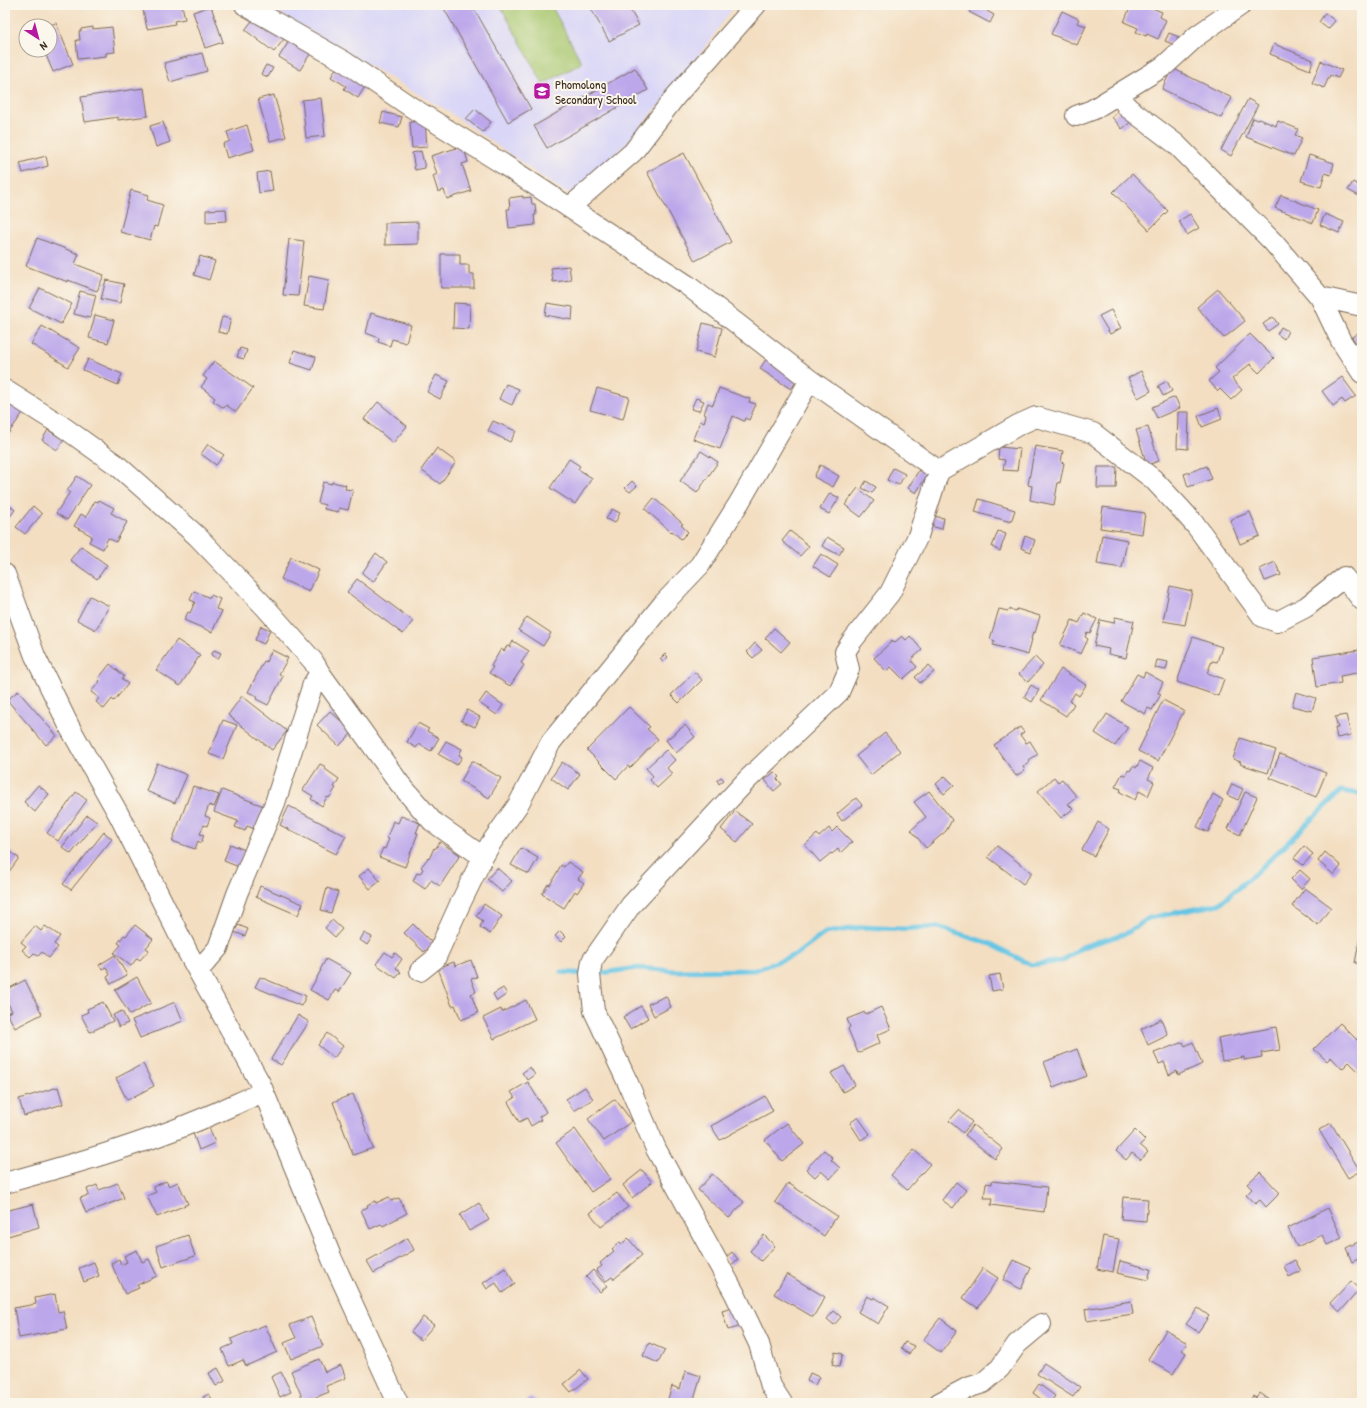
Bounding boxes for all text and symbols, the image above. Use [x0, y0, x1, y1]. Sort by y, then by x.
north arrow [18, 18, 58, 58]
text: N [37, 39, 50, 54]
place label: Phomolong Secondary School [555, 75, 637, 108]
school or university icon: Phomolong Secondary School [532, 81, 552, 101]

